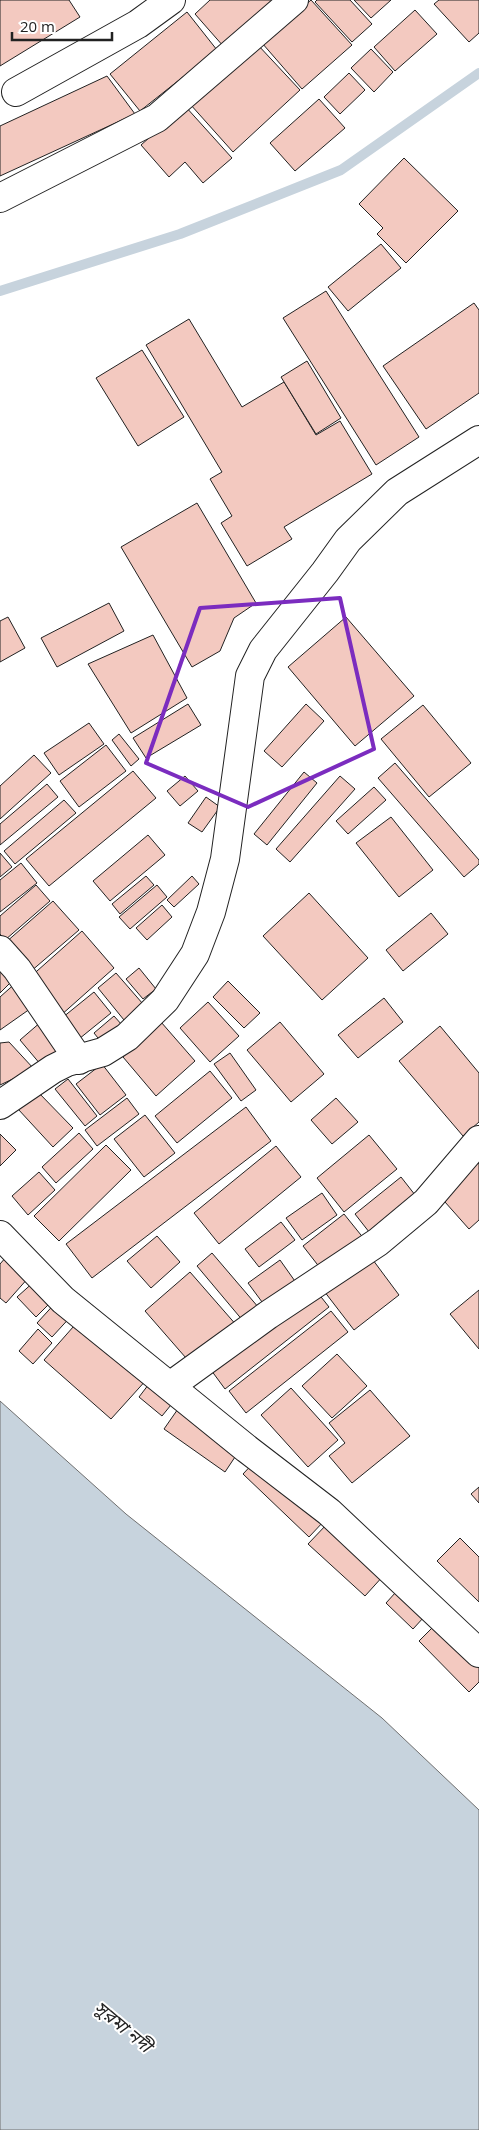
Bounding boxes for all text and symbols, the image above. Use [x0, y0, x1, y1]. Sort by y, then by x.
scale bar [12, 10, 112, 42]
text: 20 m [20, 16, 55, 36]
water label: সুরমা নদী [90, 1995, 160, 2059]

